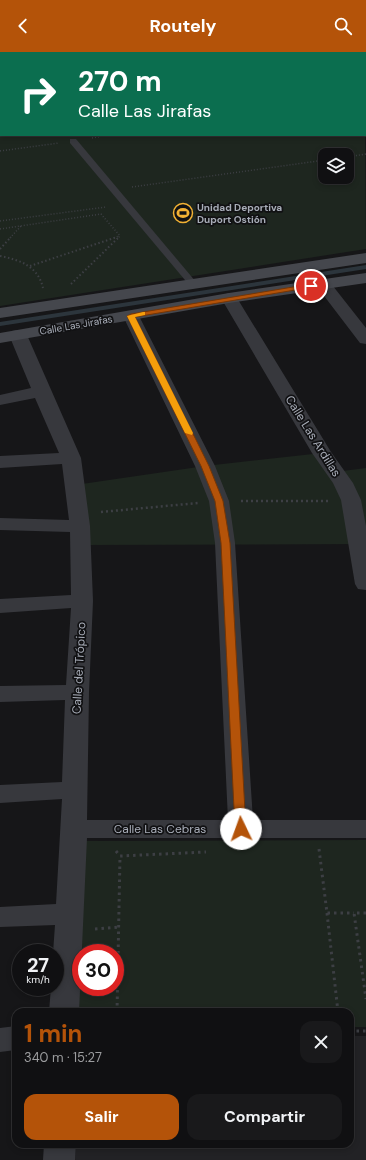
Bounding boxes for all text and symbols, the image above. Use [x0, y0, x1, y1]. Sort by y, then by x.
text: Routely [150, 14, 216, 38]
icon: back [12, 15, 34, 37]
icon: search [332, 15, 354, 37]
text: 270 m [78, 63, 161, 100]
icon: right [12, 68, 64, 120]
text: Calle Las Jirafas [78, 99, 211, 123]
map controls [318, 148, 354, 184]
button: layers [318, 148, 354, 184]
place label: Unidad Deportiva Duport Ostión [197, 201, 282, 226]
sports icon: Unidad Deportiva Duport Ostión [172, 202, 194, 224]
pin [294, 269, 328, 303]
icon: arrive [300, 275, 322, 297]
street label: Calle Las Jirafas [38, 312, 114, 338]
street label: Calle Las Ardillas [282, 392, 344, 480]
street label: Calle del Trópico [69, 621, 89, 715]
position arrow [220, 808, 262, 850]
street label: Calle Las Cebras [114, 821, 206, 837]
speed limit sign: 30 [72, 944, 124, 996]
text: 27 [27, 952, 49, 978]
text: km/h [26, 973, 50, 986]
text: 1 min [24, 1018, 82, 1049]
button: close [300, 1021, 342, 1063]
text: 340 m · 15:27 [24, 1049, 102, 1066]
button: Salir [24, 1094, 179, 1140]
button: Compartir [187, 1094, 342, 1140]

